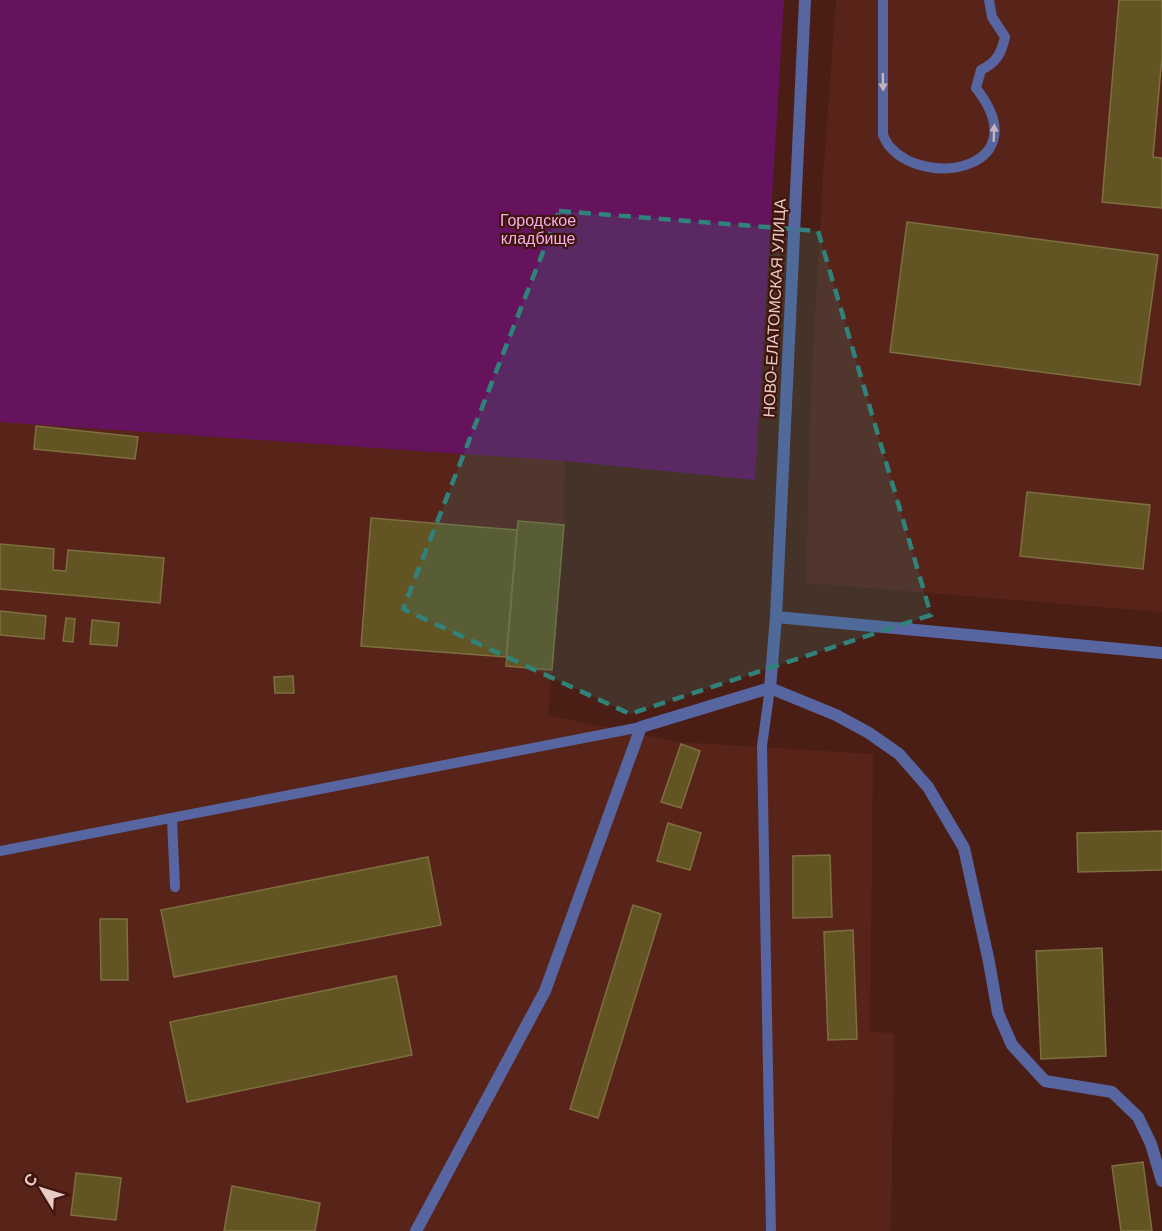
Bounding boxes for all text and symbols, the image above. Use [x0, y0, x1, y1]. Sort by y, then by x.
one-way arrow [878, 72, 888, 91]
one-way arrow [989, 123, 998, 142]
street label: НОВО-ЕЛАТОМСКАЯ УЛИЦА [760, 198, 789, 418]
park label: Городское кладбище [500, 212, 576, 247]
north arrow [12, 1159, 72, 1219]
text: С [20, 1170, 41, 1190]

